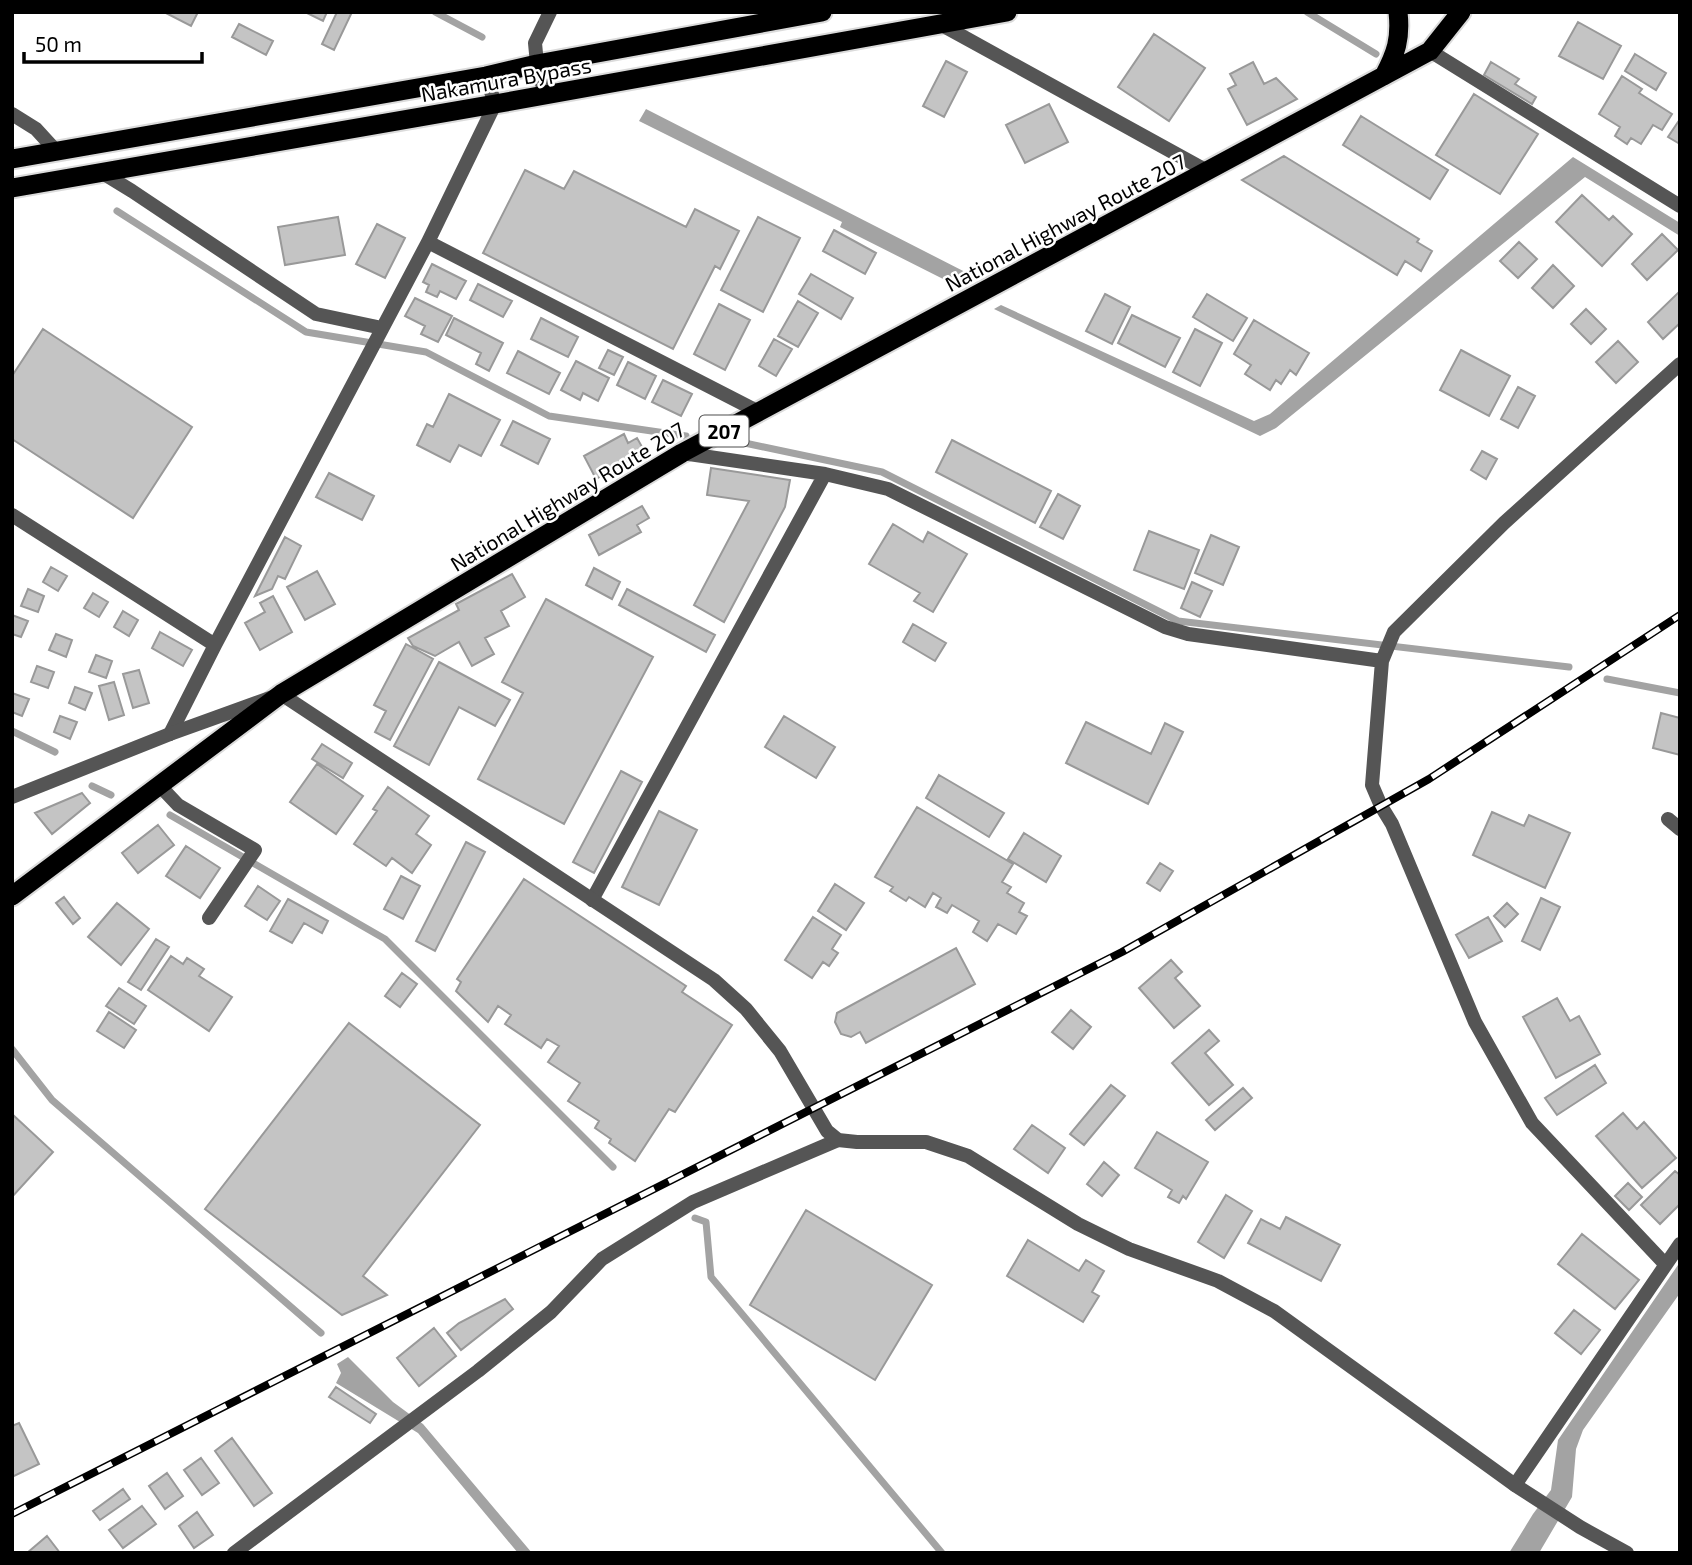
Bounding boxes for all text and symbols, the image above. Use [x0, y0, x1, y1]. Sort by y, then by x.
scale bar [24, 21, 203, 65]
text: 50 m [35, 31, 82, 56]
street label: Nakamura Bypass [419, 52, 593, 106]
street label: National Highway Route 207 [940, 148, 1190, 296]
street label: National Highway Route 207 [445, 416, 689, 576]
road number: 207 [700, 416, 748, 446]

